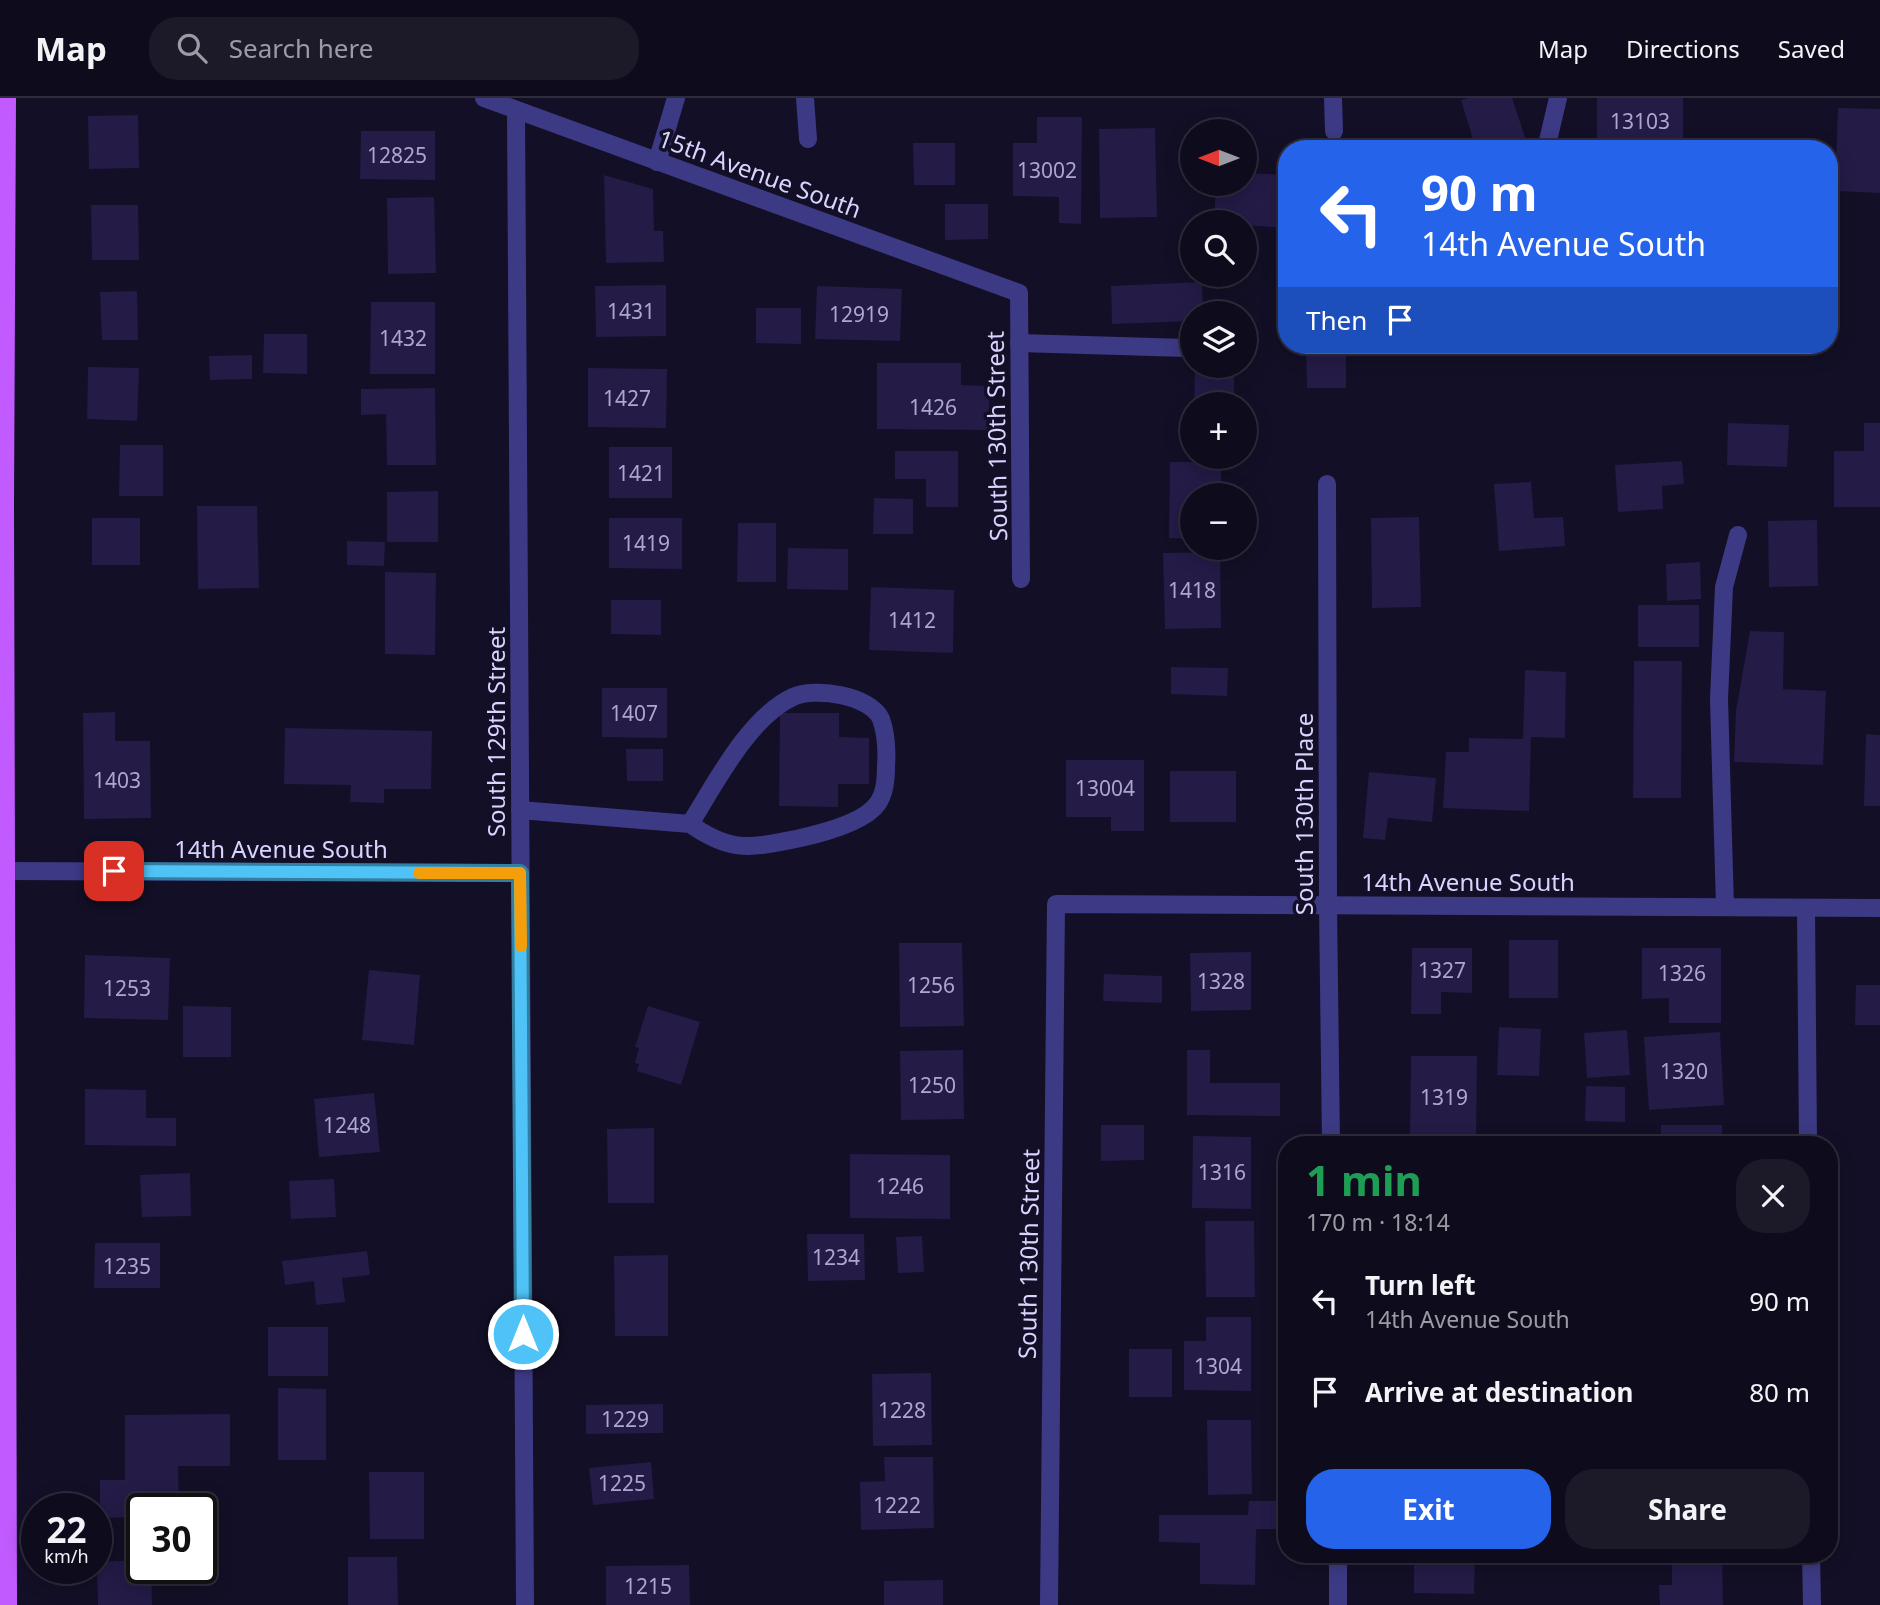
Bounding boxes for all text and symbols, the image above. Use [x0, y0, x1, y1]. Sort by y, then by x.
search box [149, 17, 639, 80]
text: Map [35, 26, 107, 71]
icon: search [173, 29, 211, 67]
text: Search here [229, 30, 373, 66]
text: Map [1538, 32, 1588, 65]
text: Directions [1626, 32, 1740, 65]
text: Saved [1778, 32, 1845, 65]
house number: 13103 [1610, 107, 1670, 135]
north arrow [1180, 119, 1256, 196]
map controls [1180, 119, 1257, 560]
street label: 15th Avenue South [654, 121, 866, 225]
house number: 12825 [367, 141, 427, 169]
house number: 13002 [1017, 156, 1077, 184]
text: 90 m [1421, 159, 1538, 225]
icon: left [1306, 168, 1397, 259]
button: search [1180, 210, 1257, 287]
text: 14th Avenue South [1421, 222, 1706, 265]
house number: 1431 [607, 297, 655, 325]
house number: 12919 [829, 300, 889, 328]
button: layers [1180, 301, 1257, 378]
icon: arrive [1381, 301, 1419, 339]
text: Then [1306, 302, 1367, 338]
house number: 1432 [379, 324, 427, 352]
street label: South 130th Street [978, 330, 1014, 541]
house number: 1427 [603, 384, 651, 412]
button: + [1180, 392, 1257, 469]
house number: 1426 [909, 393, 957, 421]
house number: 1421 [617, 459, 665, 487]
button: − [1180, 483, 1257, 560]
house number: 1419 [622, 529, 670, 557]
house number: 1418 [1168, 576, 1216, 604]
house number: 1412 [888, 606, 936, 634]
street label: South 129th Street [479, 627, 512, 837]
house number: 1407 [610, 699, 658, 727]
street label: South 130th Place [1287, 713, 1320, 915]
house number: 1403 [93, 766, 141, 794]
house number: 13004 [1075, 774, 1135, 802]
street label: 14th Avenue South [174, 832, 388, 865]
pin [84, 841, 144, 901]
icon: arrive [95, 852, 133, 890]
street label: 14th Avenue South [1361, 865, 1575, 898]
house number: 1327 [1418, 956, 1466, 984]
house number: 1326 [1658, 959, 1706, 987]
house number: 1328 [1197, 967, 1245, 995]
house number: 1256 [907, 971, 955, 999]
house number: 1253 [103, 974, 151, 1002]
house number: 1320 [1660, 1057, 1708, 1085]
house number: 1250 [908, 1071, 956, 1099]
house number: 1319 [1420, 1083, 1468, 1111]
house number: 1248 [323, 1111, 371, 1139]
street label: South 130th Street [1010, 1148, 1046, 1359]
text: 1 min [1306, 1151, 1422, 1208]
house number: 1316 [1198, 1158, 1246, 1186]
button: close [1736, 1159, 1810, 1233]
house number: 1246 [876, 1172, 924, 1200]
text: 170 m · 18:14 [1306, 1206, 1450, 1238]
house number: 1234 [812, 1243, 860, 1271]
house number: 1235 [103, 1252, 151, 1280]
text: Turn left [1365, 1267, 1476, 1303]
icon: left [1306, 1282, 1344, 1320]
text: 90 m [1749, 1283, 1810, 1319]
position arrow [486, 1297, 560, 1371]
text: 14th Avenue South [1365, 1303, 1570, 1335]
house number: 1304 [1194, 1352, 1242, 1380]
icon: arrive [1306, 1373, 1344, 1411]
text: Arrive at destination [1365, 1374, 1634, 1410]
text: 80 m [1749, 1374, 1810, 1410]
house number: 1228 [878, 1396, 926, 1424]
house number: 1229 [601, 1405, 649, 1433]
house number: 1225 [598, 1469, 646, 1497]
button: Exit [1306, 1469, 1551, 1549]
button: Share [1565, 1469, 1810, 1549]
house number: 1222 [873, 1491, 921, 1519]
speed limit sign: 30 [126, 1493, 217, 1584]
text: 22 [46, 1506, 87, 1553]
text: km/h [44, 1544, 89, 1568]
house number: 1215 [624, 1572, 672, 1600]

